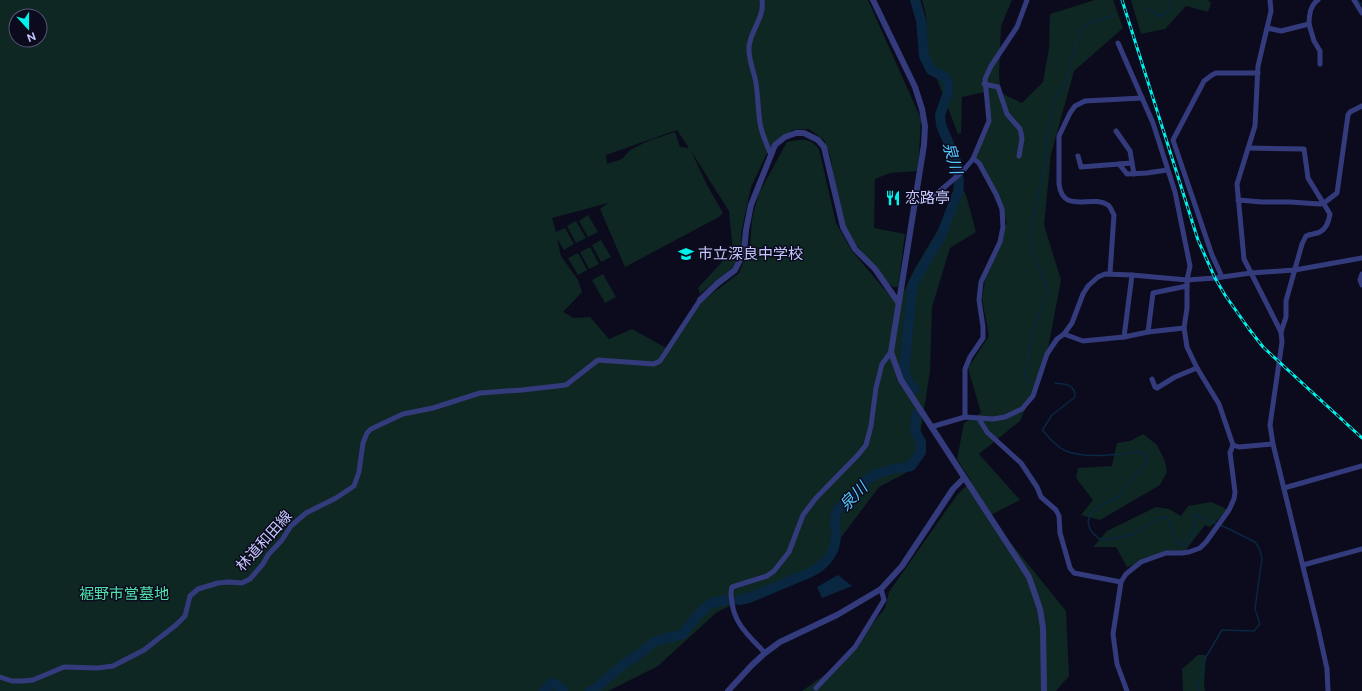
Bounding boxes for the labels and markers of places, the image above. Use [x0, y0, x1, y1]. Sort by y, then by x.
restaurant icon: 恋路亭 [884, 189, 902, 207]
place label: 恋路亭 [905, 189, 950, 207]
school or university icon: 市立深良中学校 [677, 245, 695, 263]
place label: 市立深良中学校 [698, 245, 803, 263]

